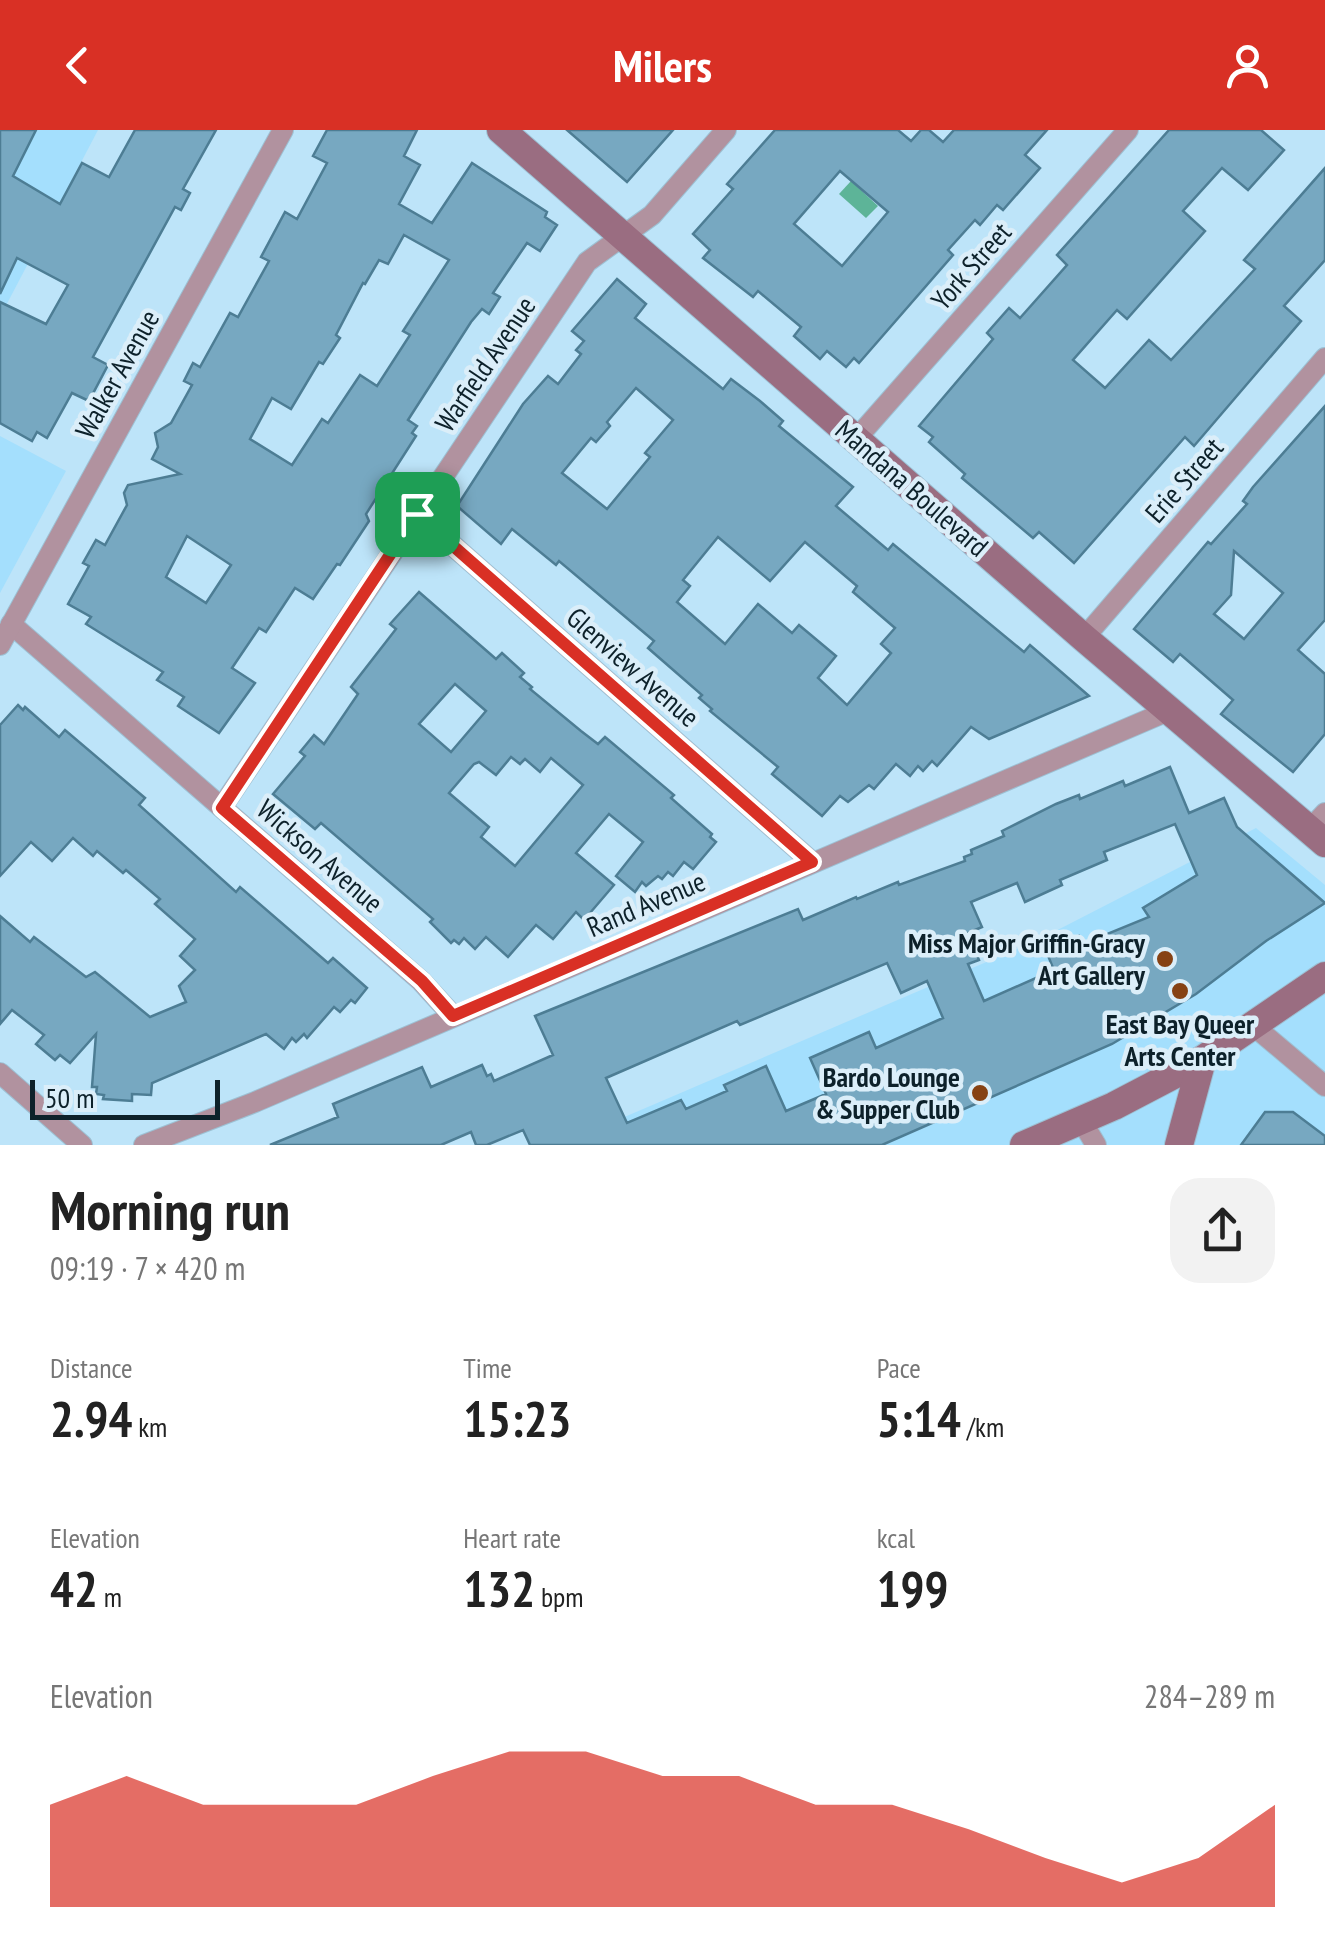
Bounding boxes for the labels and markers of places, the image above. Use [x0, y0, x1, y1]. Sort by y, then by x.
pin [375, 472, 460, 557]
place label: Miss Major Griffin-Gracy Art Gallery [908, 924, 1146, 993]
marker: Miss Major Griffin-Gracy Art Gallery [1154, 948, 1176, 970]
marker: East Bay Queer Arts Center [1169, 980, 1191, 1002]
place label: East Bay Queer Arts Center [1106, 1005, 1255, 1074]
place label: Bardo Lounge & Supper Club [816, 1058, 960, 1127]
marker: Bardo Lounge & Supper Club [969, 1082, 991, 1104]

